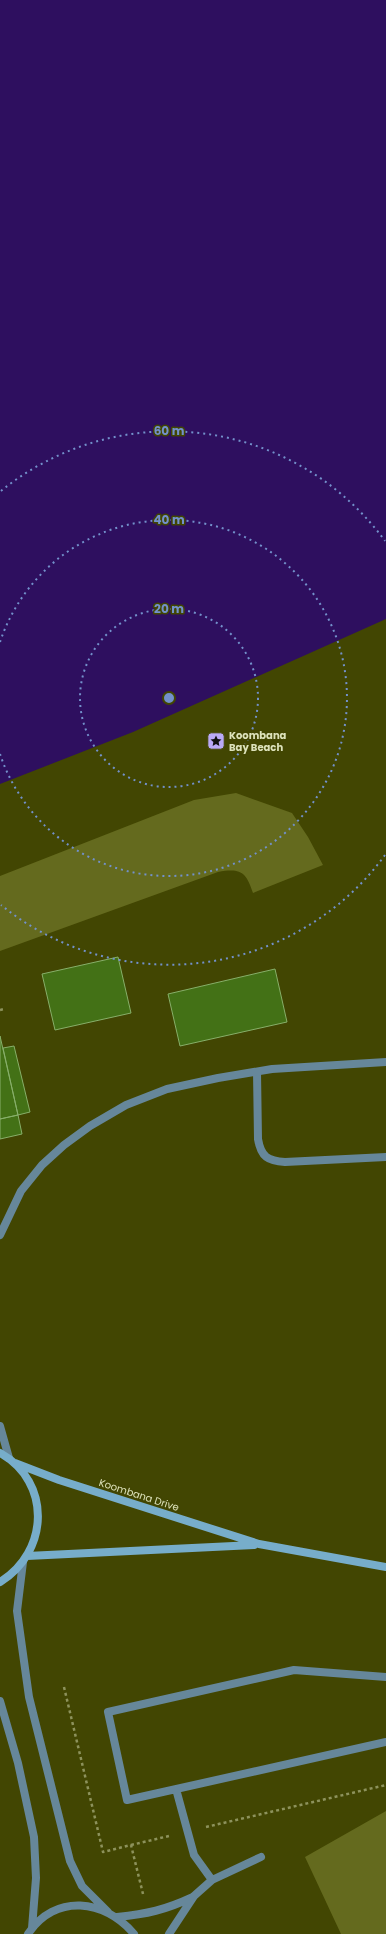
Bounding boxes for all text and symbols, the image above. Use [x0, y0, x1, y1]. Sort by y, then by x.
text: 60 m [154, 422, 185, 439]
text: 40 m [153, 511, 185, 528]
text: 20 m [154, 600, 184, 617]
centre of rings [162, 691, 176, 705]
place label: Koombana Bay Beach [229, 728, 287, 755]
place icon: Koombana Bay Beach [206, 731, 226, 751]
street label: Koombana Drive [97, 1475, 181, 1515]

